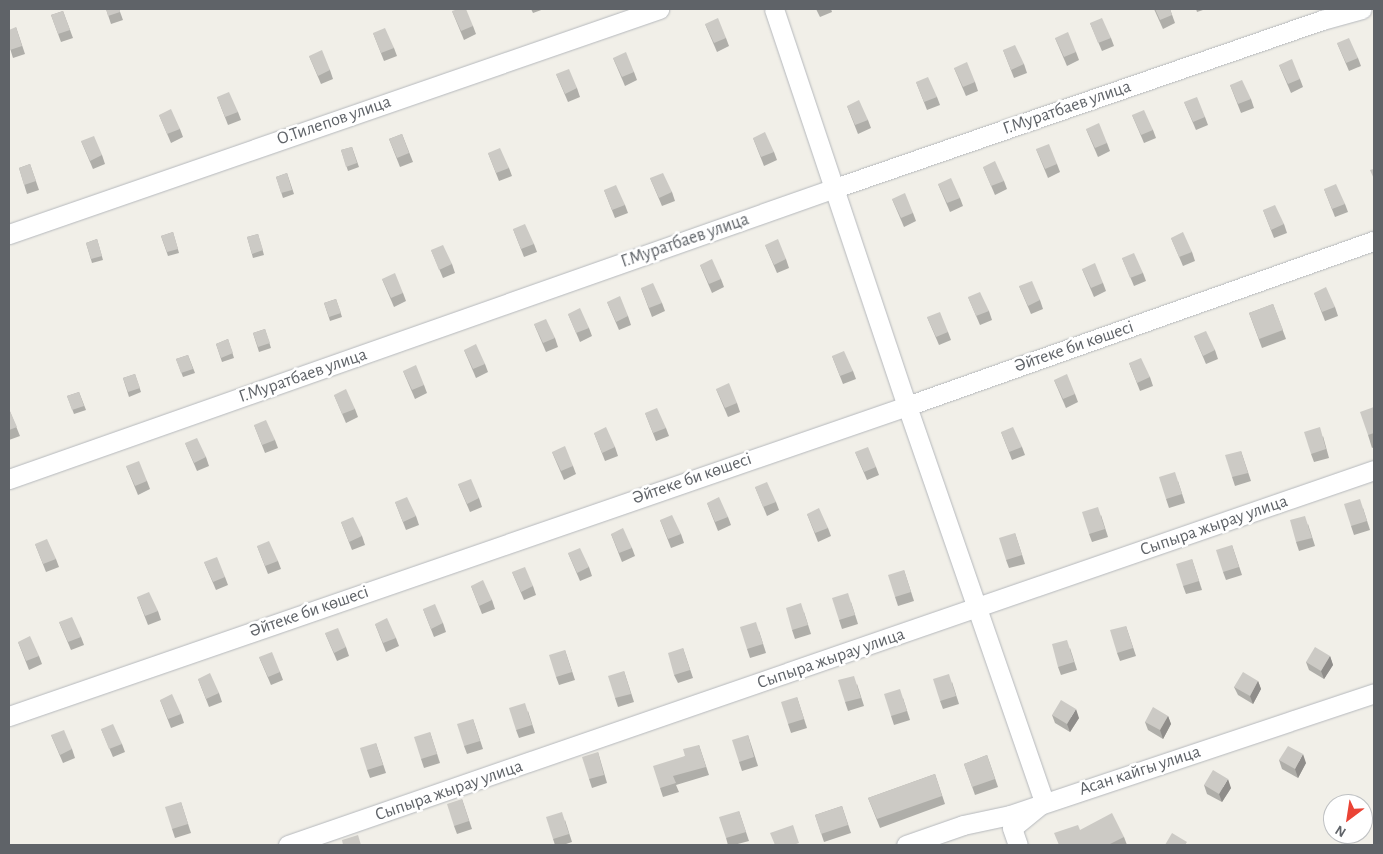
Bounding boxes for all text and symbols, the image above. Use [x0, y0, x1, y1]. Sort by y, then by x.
street label: Г.Муратбаев улица [1000, 76, 1134, 140]
street label: О.Тилепов улица [274, 91, 394, 151]
street label: Г.Муратбаев улица [618, 209, 752, 273]
street label: Әйтеке би көшесі [1011, 316, 1137, 378]
street label: Г.Муратбаев улица [236, 344, 370, 408]
street label: Әйтеке би көшесі [629, 448, 755, 510]
street label: Сыпыра жырау улица [1137, 491, 1291, 561]
street label: Әйтеке би көшесі [246, 581, 372, 643]
street label: Сыпыра жырау улица [754, 624, 908, 694]
street label: Асан кайгы улица [1077, 741, 1203, 801]
street label: Сыпыра жырау улица [372, 756, 526, 826]
north arrow [1323, 794, 1373, 844]
text: N [1333, 822, 1349, 840]

